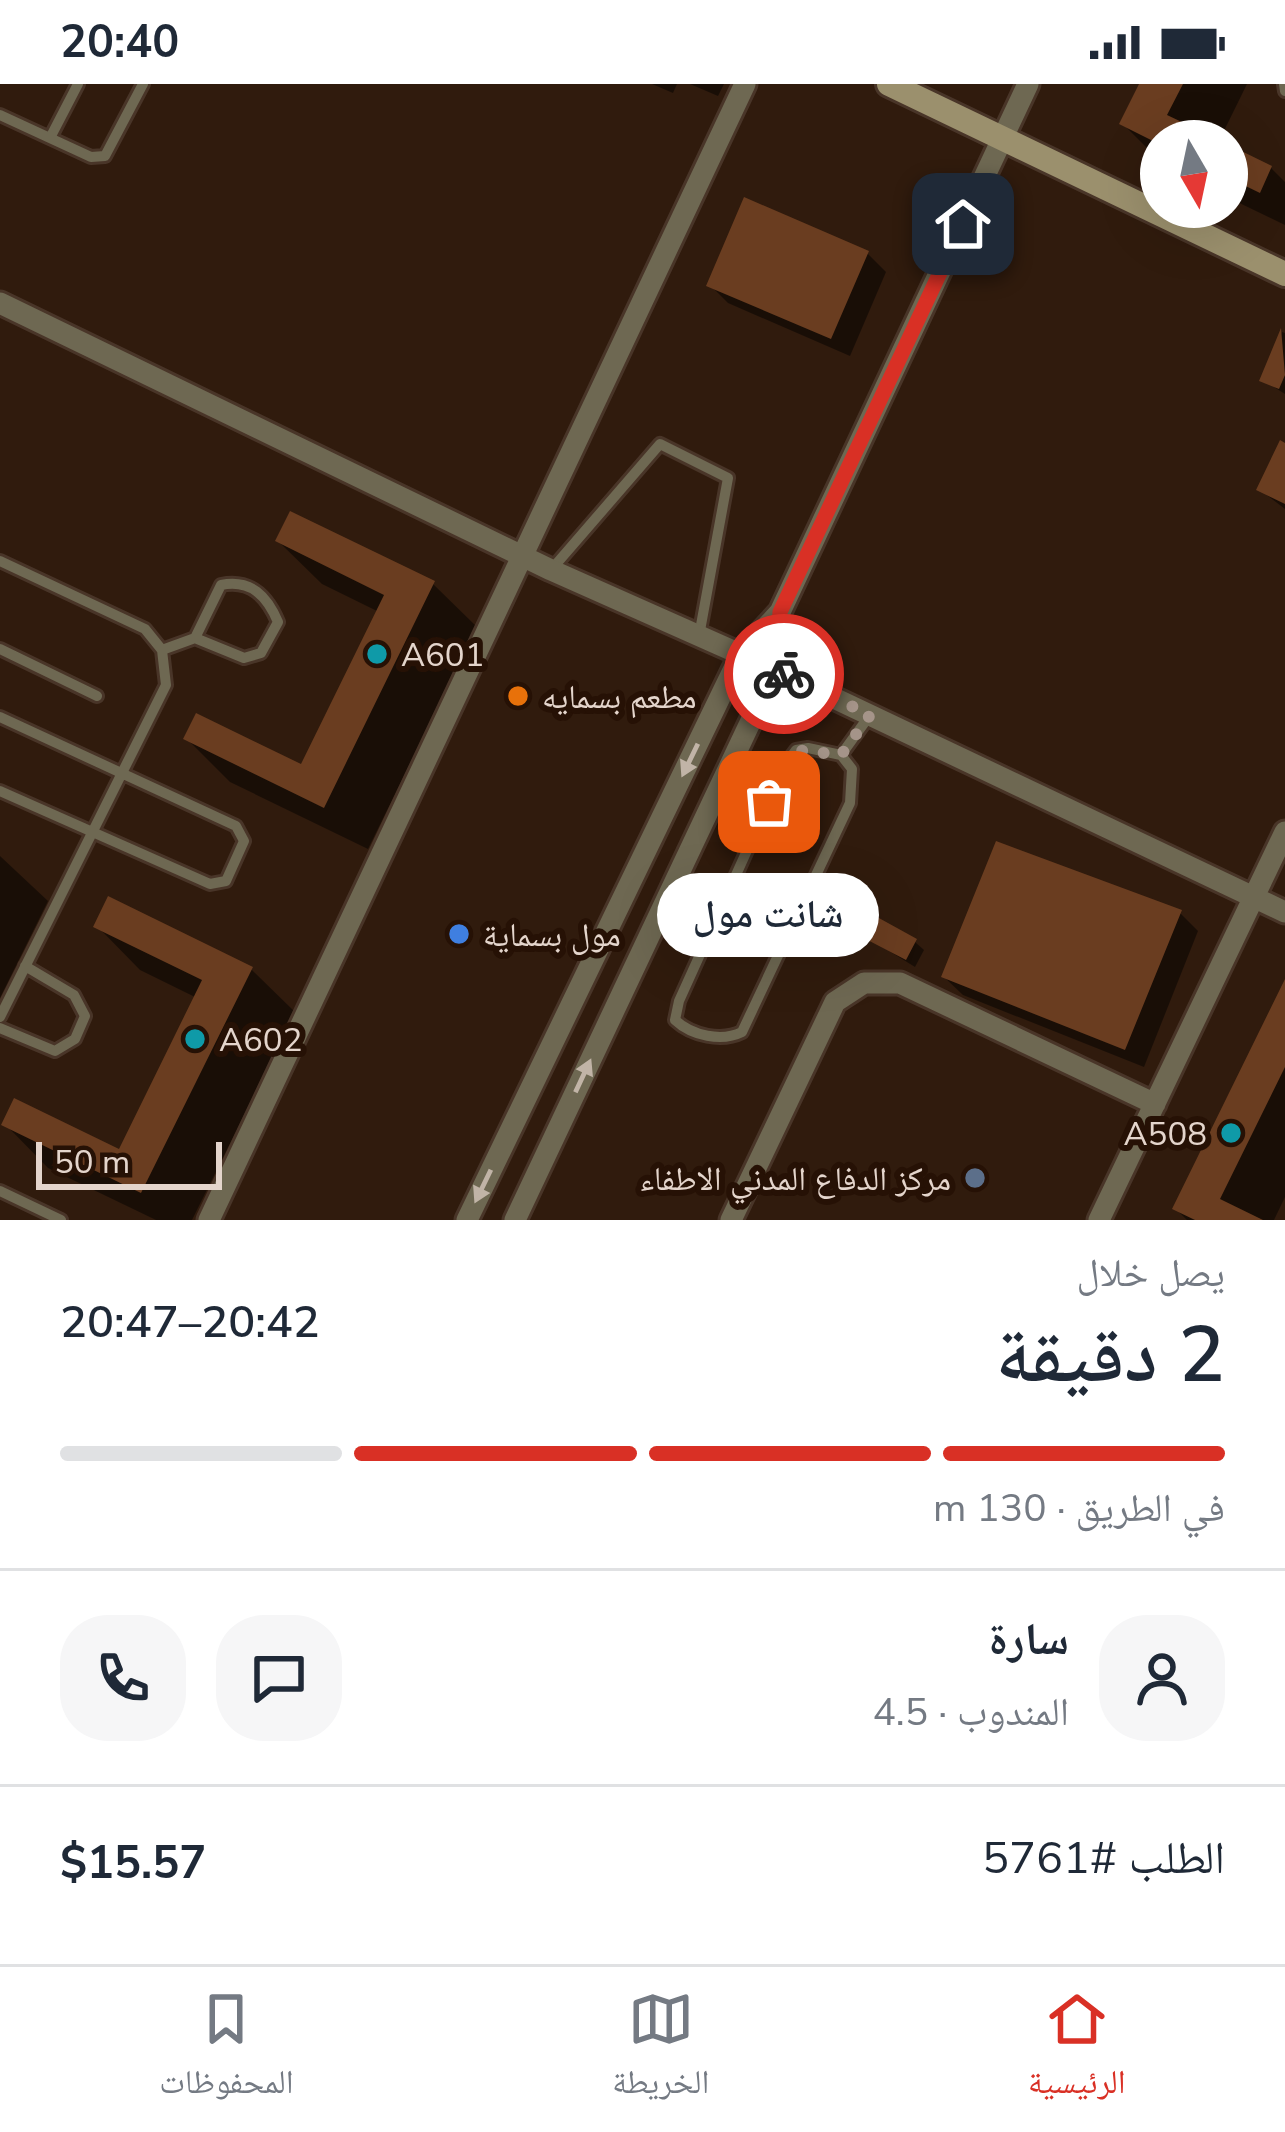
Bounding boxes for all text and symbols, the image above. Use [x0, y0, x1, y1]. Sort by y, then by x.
text: 20:40 [60, 12, 179, 73]
north arrow [1140, 120, 1248, 228]
map controls [1140, 120, 1248, 228]
pin [912, 173, 1014, 275]
icon: home [930, 191, 996, 257]
courier [724, 614, 844, 734]
place label: A601 [401, 633, 484, 678]
marker: A601 [364, 641, 390, 667]
icon: bike [751, 641, 817, 707]
place label: مطعم بسمايه [542, 675, 697, 720]
marker: مطعم بسمايه [505, 683, 531, 709]
one-way arrow [680, 743, 700, 778]
pin [718, 751, 820, 853]
icon: bag [736, 769, 802, 835]
callout: شانت مول [658, 874, 880, 958]
text: شانت مول [693, 888, 843, 941]
place label: مول بسماية [483, 913, 621, 958]
marker: مول بسماية [446, 921, 472, 947]
place label: A602 [219, 1018, 302, 1063]
marker: A602 [182, 1026, 208, 1052]
one-way arrow [573, 1058, 593, 1093]
place label: A508 [1124, 1112, 1207, 1157]
marker: A508 [1218, 1120, 1244, 1146]
scale bar [36, 1136, 222, 1189]
text: 50 m [54, 1140, 130, 1185]
place label: مركز الدفاع المدني الاطفاء [639, 1157, 951, 1204]
marker: مركز الدفاع المدني الاطفاء [962, 1165, 988, 1191]
one-way arrow [473, 1169, 493, 1204]
text: يصل خلال [1076, 1247, 1225, 1300]
text: 20:42–20:47 [60, 1292, 320, 1353]
text: 2 دقيقة [996, 1302, 1225, 1409]
text: في الطريق · 130 m [933, 1482, 1225, 1535]
text: سارة [988, 1609, 1069, 1670]
button: phone [60, 1615, 186, 1741]
button: chat [216, 1615, 342, 1741]
button: person [1099, 1615, 1225, 1741]
text: المندوب · 4.5 [872, 1686, 1069, 1739]
text: الطلب #5761 [982, 1828, 1225, 1889]
text: $15.57 [60, 1833, 206, 1894]
tab: المحفوظات [159, 1986, 294, 2114]
tab: الخريطة [612, 1986, 709, 2114]
tab: الرئيسية [1028, 1986, 1126, 2114]

